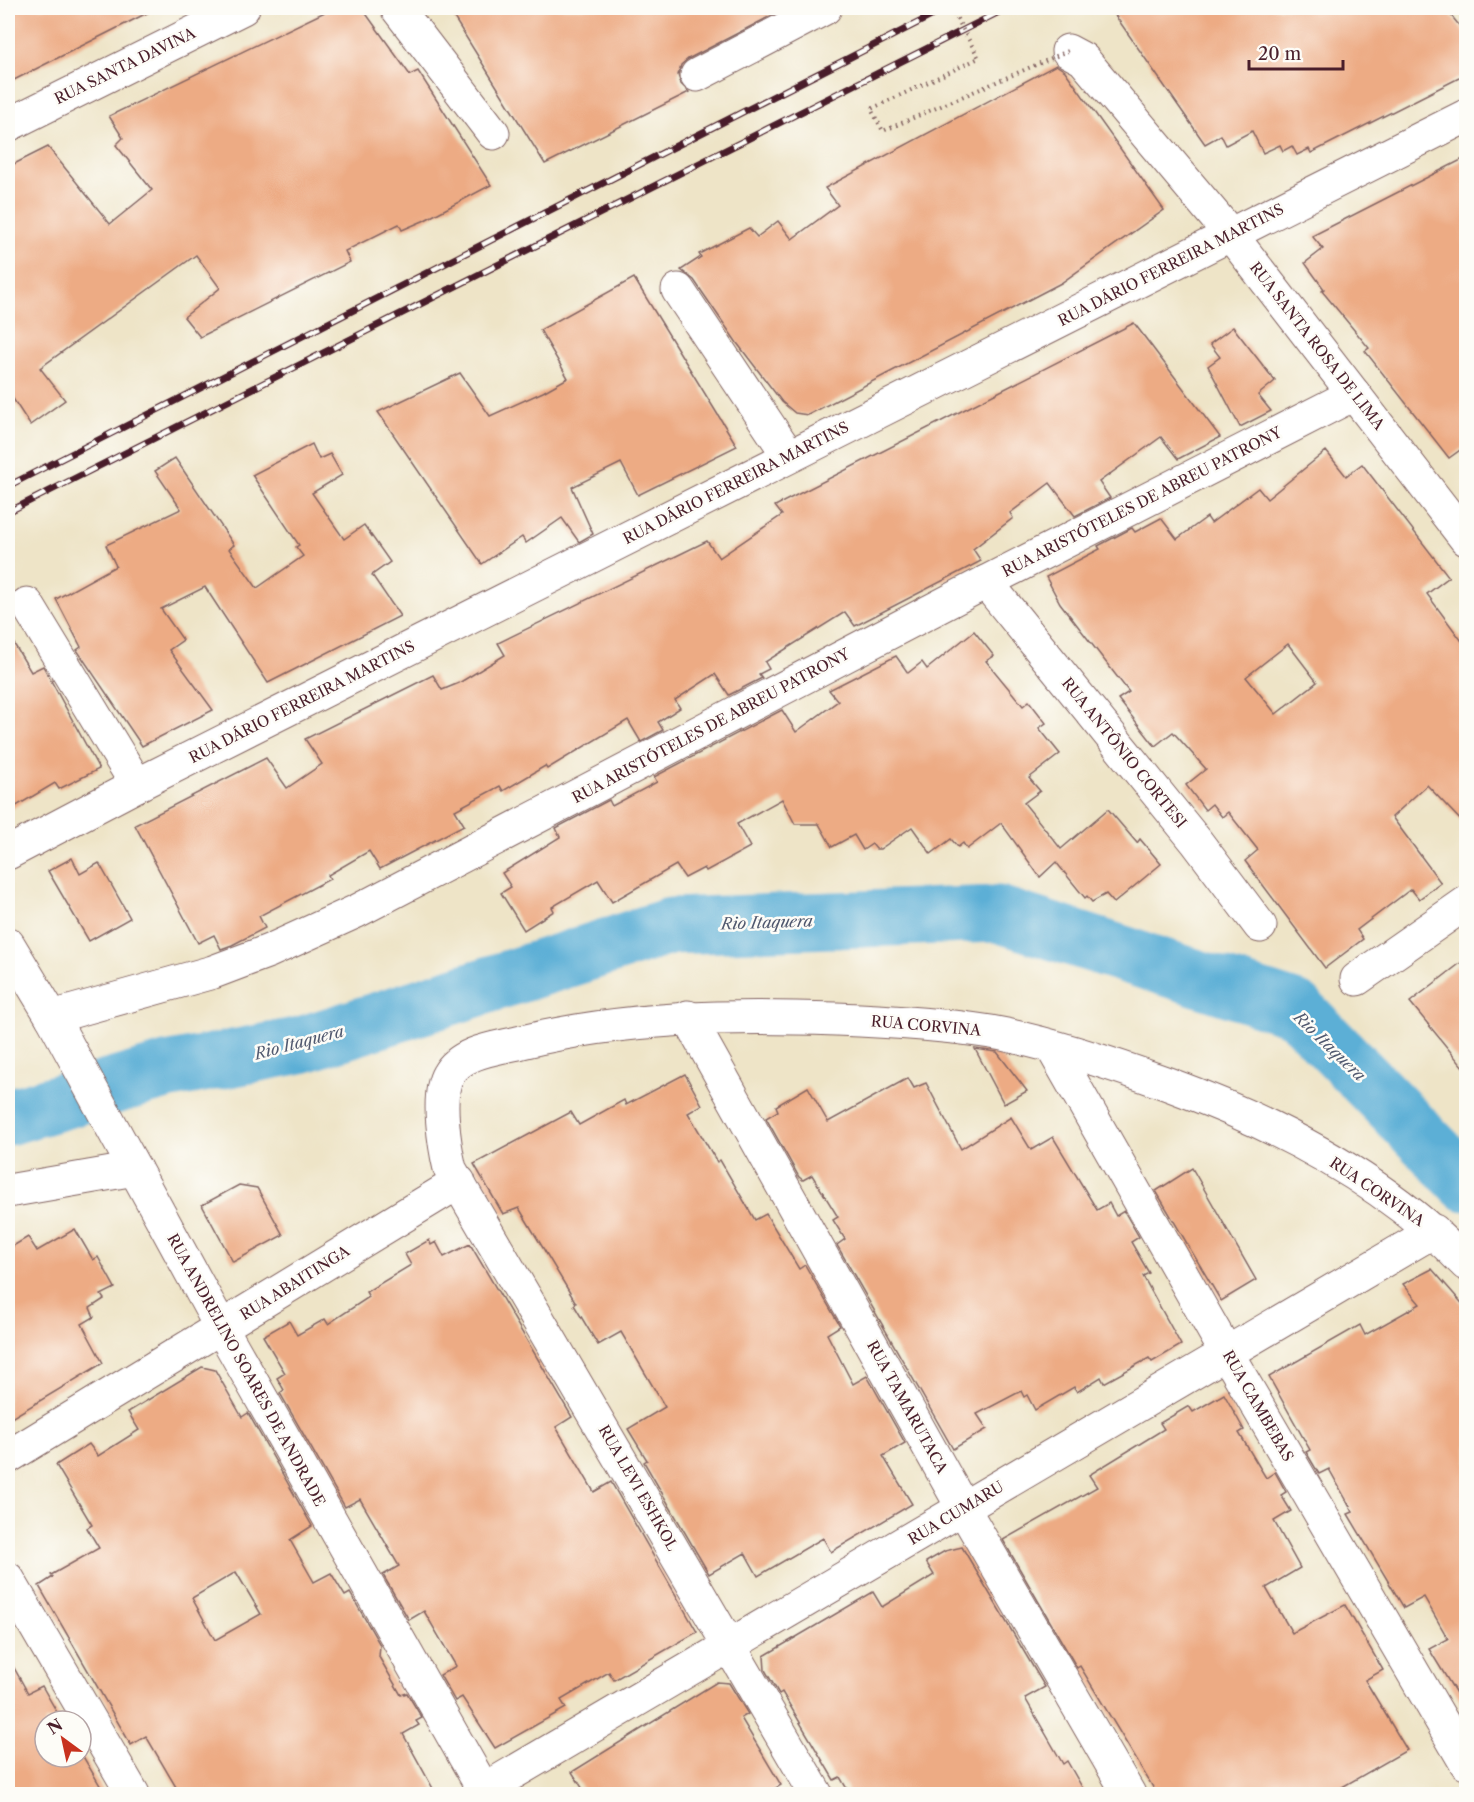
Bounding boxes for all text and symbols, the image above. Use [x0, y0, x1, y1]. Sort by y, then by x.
street label: RUA SANTA DAVINA [51, 23, 199, 108]
scale bar [1249, 33, 1344, 71]
text: 20 m [1258, 43, 1302, 65]
street label: RUA DÁRIO FERREIRA MARTINS [1055, 199, 1287, 330]
street label: RUA SANTA ROSA DE LIMA [1246, 258, 1389, 434]
street label: RUA DÁRIO FERREIRA MARTINS [620, 417, 852, 548]
street label: RUA ARISTÓTELES DE ABREU PATRONY [999, 422, 1285, 581]
street label: RUA DÁRIO FERREIRA MARTINS [186, 636, 418, 767]
street label: RUA ARISTÓTELES DE ABREU PATRONY [569, 644, 853, 807]
street label: RUA ANTÔNIO CORTESI [1058, 674, 1191, 832]
water label: Rio Itaquera [719, 910, 814, 934]
water label: Rio Itaquera [1289, 1006, 1370, 1085]
street label: RUA CORVINA [870, 1011, 983, 1040]
water label: Rio Itaquera [250, 1020, 346, 1064]
street label: RUA CORVINA [1326, 1153, 1429, 1231]
street label: RUA ANDRELINO SOARES DE ANDRADE [163, 1230, 330, 1509]
street label: RUA ABAITINGA [236, 1241, 354, 1324]
street label: RUA TAMARUTACA [863, 1337, 952, 1477]
street label: RUA CAMBEBAS [1219, 1347, 1298, 1465]
street label: RUA LEVI ESHKOL [595, 1421, 682, 1554]
street label: RUA CUMARU [904, 1476, 1007, 1549]
north arrow [33, 1709, 93, 1769]
text: N [44, 1714, 66, 1739]

